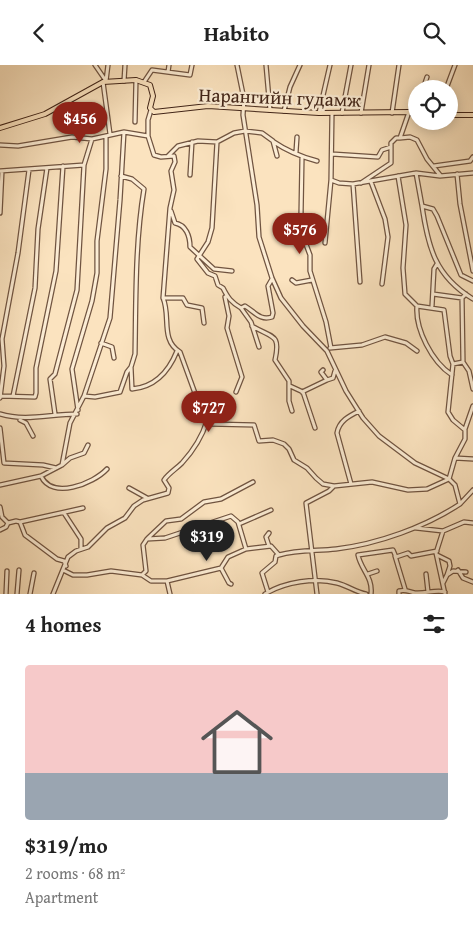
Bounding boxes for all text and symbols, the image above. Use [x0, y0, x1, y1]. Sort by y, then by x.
text: Habito [204, 17, 269, 49]
icon: back [25, 19, 53, 47]
icon: search [420, 19, 448, 47]
street label: Нарангийн гудамж [198, 80, 362, 114]
map controls [408, 80, 458, 130]
button: locate [408, 80, 458, 130]
pin: $456 [50, 101, 110, 144]
text: $456 [63, 106, 97, 130]
pin: $576 [270, 213, 330, 255]
text: $576 [283, 217, 317, 241]
pin: $727 [179, 391, 239, 433]
text: $727 [192, 395, 226, 419]
pin: $319 [177, 519, 237, 562]
text: $319 [190, 524, 224, 548]
text: 4 homes [25, 609, 101, 640]
icon: filters [420, 610, 448, 638]
icon: home [192, 697, 282, 787]
text: $319/mo [25, 830, 108, 861]
text: 2 rooms · 68 m² [25, 861, 125, 885]
text: Apartment [25, 885, 98, 909]

